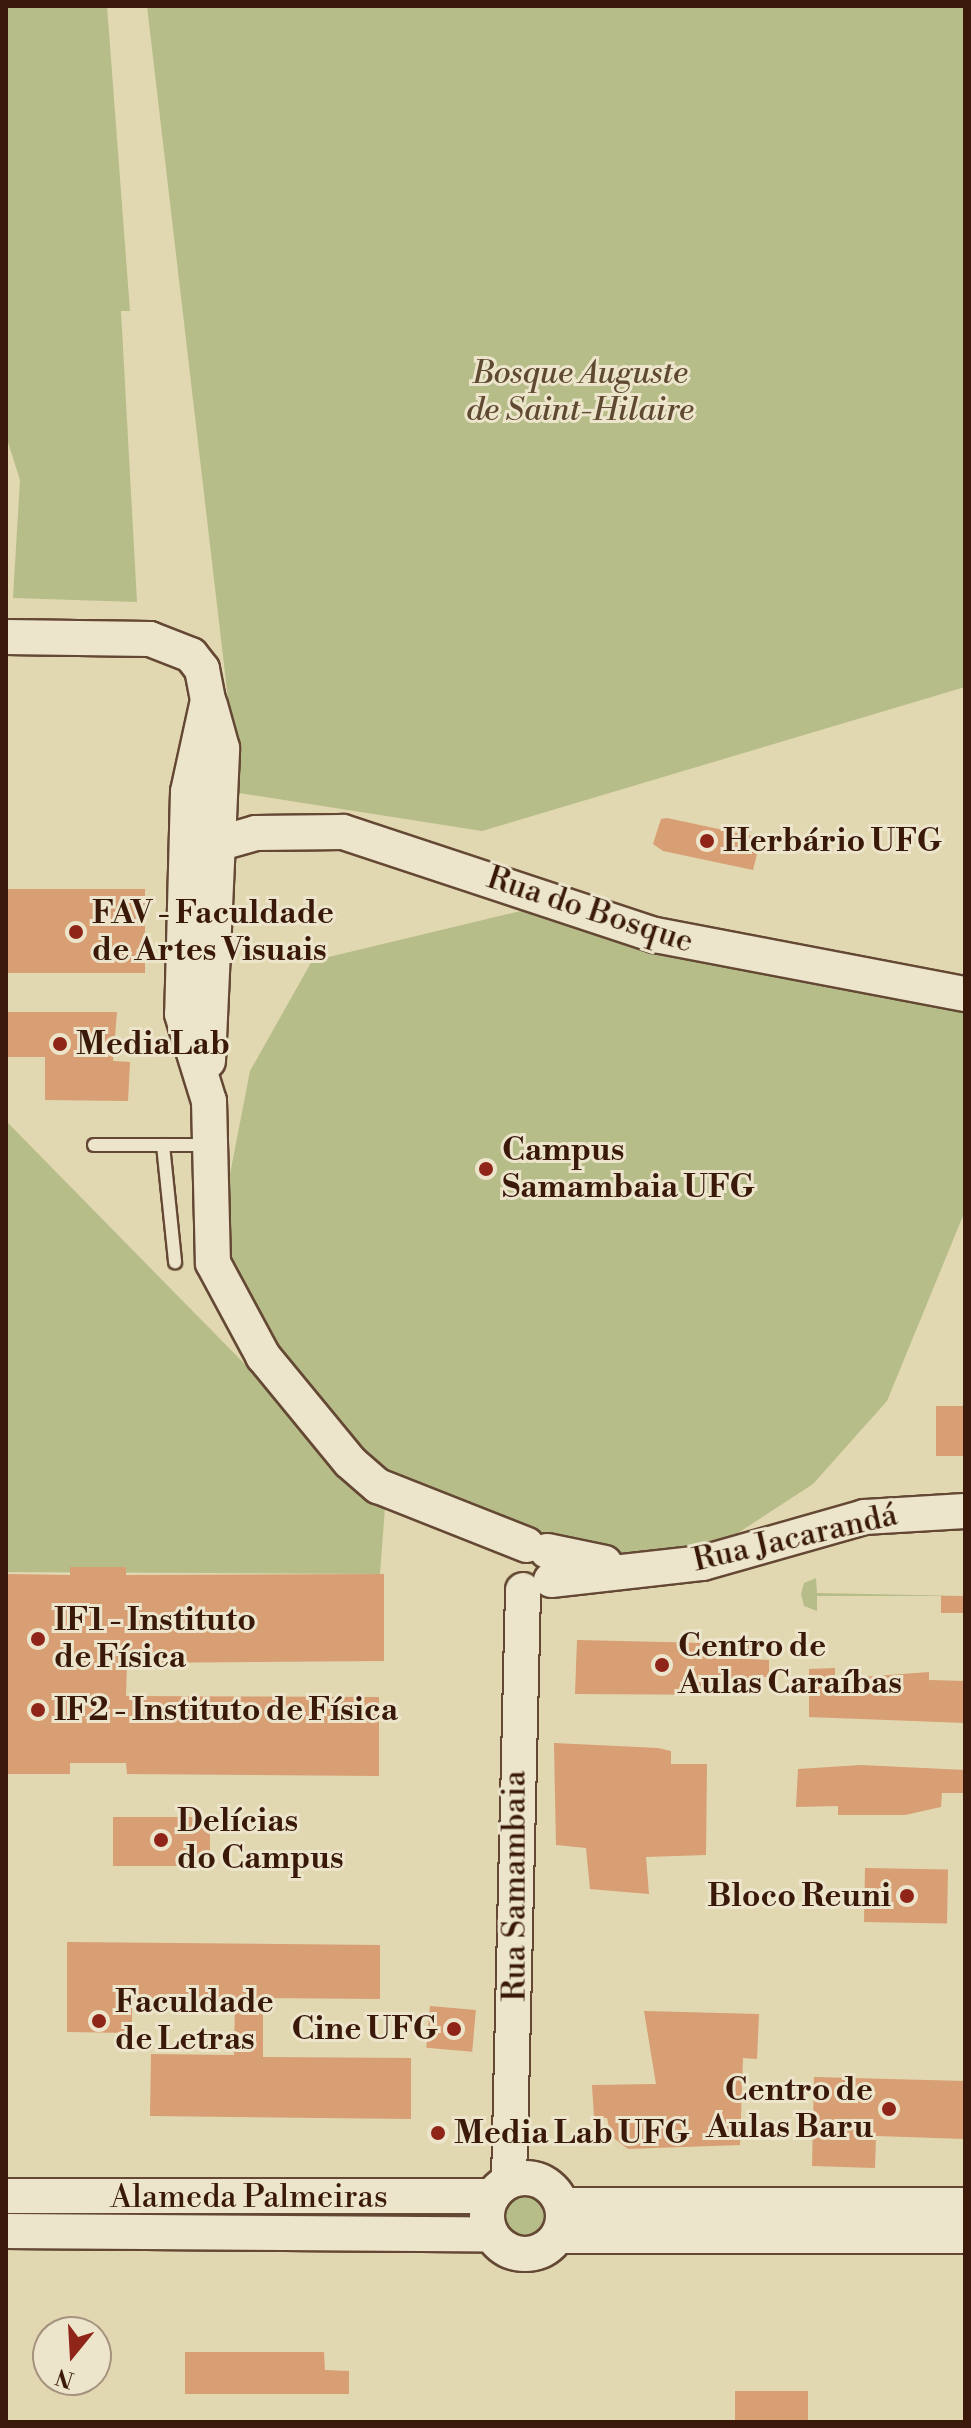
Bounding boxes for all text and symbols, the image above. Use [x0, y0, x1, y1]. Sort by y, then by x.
park label: Bosque Auguste de Saint-Hilaire [466, 355, 694, 430]
place label: Herbário UFG [723, 822, 942, 860]
marker: Herbário UFG [698, 832, 716, 850]
street label: Rua do Bosque [482, 859, 698, 961]
place label: FAV - Faculdade de Artes Visuais [92, 895, 334, 970]
marker: FAV - Faculdade de Artes Visuais [67, 923, 85, 941]
place label: MediaLab [76, 1025, 230, 1063]
marker: MediaLab [51, 1035, 69, 1053]
place label: Campus Samambaia UFG [502, 1132, 755, 1207]
marker: Campus Samambaia UFG [477, 1160, 495, 1178]
street label: Rua Jacarandá [689, 1496, 901, 1580]
place label: IF1 - Instituto de Física [54, 1602, 256, 1677]
place label: Centro de Aulas Caraíbas [678, 1628, 902, 1703]
marker: IF1 - Instituto de Física [29, 1630, 47, 1648]
marker: Centro de Aulas Caraíbas [653, 1656, 671, 1674]
place label: IF2 - Instituto de Física [54, 1691, 398, 1729]
marker: IF2 - Instituto de Física [29, 1701, 47, 1719]
street label: Rua Samambaia [496, 1770, 534, 2002]
place label: Delícias do Campus [177, 1803, 344, 1878]
marker: Delícias do Campus [152, 1831, 170, 1849]
place label: Bloco Reuni [707, 1877, 891, 1915]
marker: Bloco Reuni [898, 1887, 916, 1905]
place label: Faculdade de Letras [115, 1984, 274, 2059]
place label: Cine UFG [292, 2010, 438, 2048]
marker: Faculdade de Letras [90, 2012, 108, 2030]
marker: Cine UFG [445, 2020, 463, 2038]
place label: Centro de Aulas Baru [706, 2072, 873, 2147]
marker: Centro de Aulas Baru [880, 2100, 898, 2118]
place label: Media Lab UFG [454, 2114, 690, 2152]
marker: Media Lab UFG [429, 2124, 447, 2142]
street label: Alameda Palmeiras [110, 2178, 388, 2216]
north arrow [32, 2316, 112, 2396]
text: N [53, 2362, 77, 2393]

